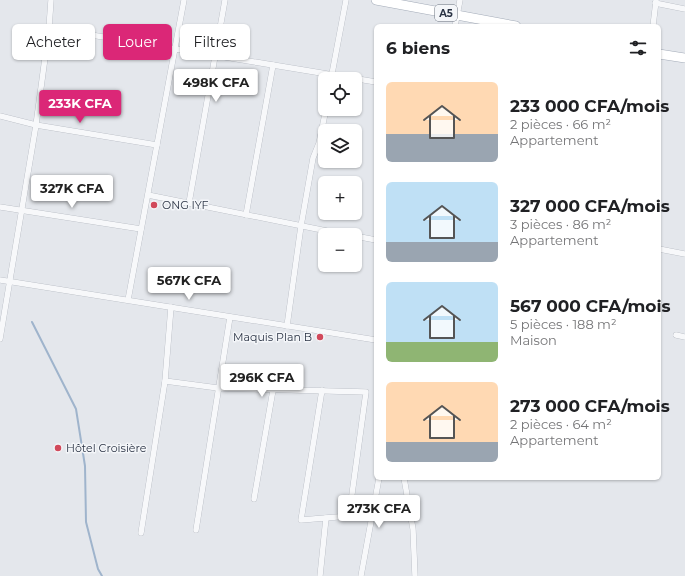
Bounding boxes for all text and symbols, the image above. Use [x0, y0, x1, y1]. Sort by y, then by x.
road number: A5 [435, 5, 457, 21]
chip: Acheter [12, 24, 95, 60]
chip: Louer [103, 24, 172, 60]
chip: Filtres [180, 24, 250, 60]
icon: filters [627, 37, 649, 59]
text: 6 biens [386, 38, 450, 58]
pin: 498K CFA [175, 69, 257, 103]
map controls [318, 72, 362, 272]
button: locate [318, 72, 362, 116]
text: 498K CFA [183, 74, 249, 90]
pin: 233K CFA [39, 90, 121, 124]
text: 233K CFA [48, 95, 112, 111]
text: 233 000 CFA/mois [510, 96, 669, 116]
icon: home [418, 98, 466, 146]
text: 2 pièces · 66 m² [510, 116, 611, 132]
button: layers [318, 124, 362, 168]
text: Appartement [510, 132, 599, 148]
pin: 327K CFA [31, 175, 113, 209]
button: + [318, 176, 362, 220]
text: 327K CFA [40, 180, 104, 196]
text: 327 000 CFA/mois [510, 196, 670, 216]
place label: ONG IYF [162, 198, 209, 212]
icon: home [418, 198, 466, 246]
marker: ONG IYF [149, 200, 159, 210]
text: 3 pièces · 86 m² [510, 216, 611, 232]
button: − [318, 228, 362, 272]
text: Appartement [510, 232, 599, 248]
pin: 567K CFA [148, 267, 230, 301]
text: 567K CFA [157, 272, 221, 288]
text: 567 000 CFA/mois [510, 296, 671, 316]
icon: home [418, 298, 466, 346]
text: 5 pièces · 188 m² [510, 316, 617, 332]
place label: Maquis Plan B [233, 330, 312, 344]
marker: Maquis Plan B [315, 332, 325, 342]
text: Maison [510, 332, 557, 348]
pin: 296K CFA [221, 364, 303, 398]
text: 296K CFA [230, 369, 294, 385]
text: 273 000 CFA/mois [510, 396, 670, 416]
icon: home [418, 398, 466, 446]
text: 2 pièces · 64 m² [510, 416, 612, 432]
text: Appartement [510, 432, 599, 448]
place label: Hôtel Croisière [66, 441, 147, 455]
marker: Hôtel Croisière [53, 443, 63, 453]
pin: 273K CFA [338, 495, 420, 529]
text: 273K CFA [347, 500, 411, 516]

